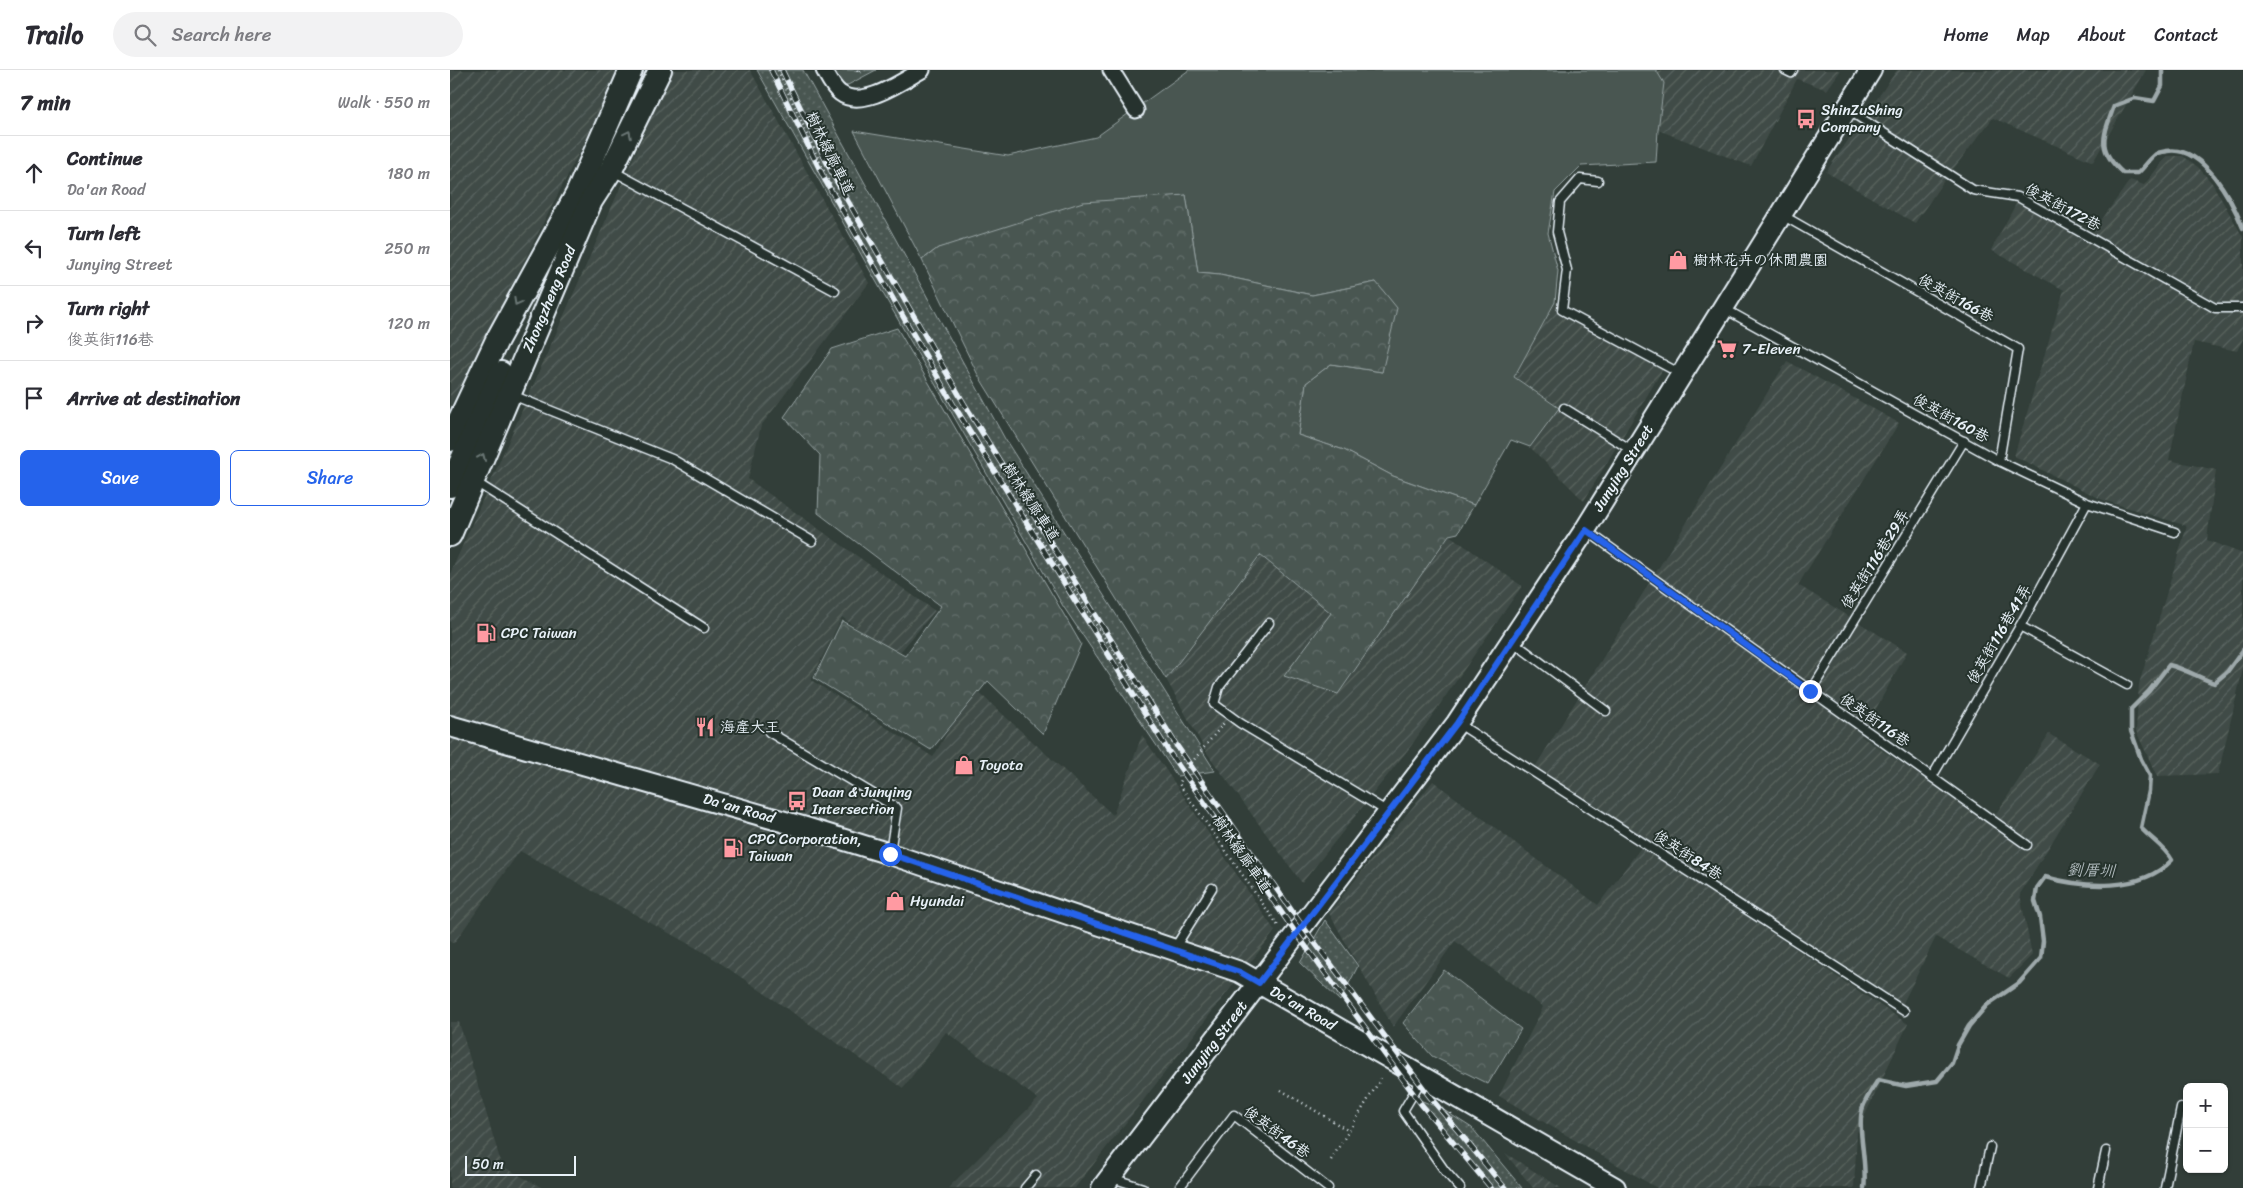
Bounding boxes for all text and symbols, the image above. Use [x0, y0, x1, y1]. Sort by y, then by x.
search box [113, 12, 463, 57]
text: Trailo [25, 14, 83, 56]
text: Search here [171, 18, 272, 51]
text: Home [1944, 19, 1989, 51]
text: Map [2017, 19, 2050, 51]
text: About [2078, 19, 2126, 51]
text: Contact [2154, 19, 2218, 51]
icon: search [131, 21, 159, 49]
text: 7 min [20, 84, 71, 122]
text: Walk · 550 m [338, 88, 430, 117]
place label: ShinZuShing Company [1821, 97, 1903, 140]
street label: 樹林綠廊車道 [799, 107, 861, 199]
bus stop icon: ShinZuShing Company [1795, 108, 1817, 130]
one-way arrow [622, 130, 632, 139]
text: Continue [67, 142, 143, 175]
icon: ahead [20, 159, 48, 187]
text: 180 m [387, 159, 430, 188]
text: Da'an Road [67, 175, 146, 204]
street label: 俊英街172巷 [2020, 176, 2106, 238]
text: Turn left [67, 217, 140, 250]
icon: left [20, 234, 48, 262]
text: 250 m [384, 234, 430, 263]
street label: Zhongzheng Road [515, 240, 584, 357]
place label: 樹林花卉の休閒農園 [1693, 247, 1828, 273]
shop icon: 樹林花卉の休閒農園 [1667, 249, 1689, 271]
text: Junying Street [67, 250, 172, 279]
street label: 俊英街166巷 [1913, 266, 1999, 330]
text: Turn right [67, 292, 149, 325]
one-way arrow [514, 297, 524, 306]
icon: right [20, 309, 48, 337]
text: 120 m [387, 309, 430, 338]
text: 俊英街116巷 [67, 325, 154, 354]
place label: 7-Eleven [1742, 336, 1801, 362]
supermarket icon: 7-Eleven [1716, 338, 1738, 360]
text: Arrive at destination [67, 382, 240, 415]
icon: arrive [20, 384, 48, 412]
street label: 俊英街160巷 [1908, 386, 1994, 450]
street label: Junying Street [1585, 419, 1660, 518]
button: Save [20, 450, 220, 506]
button: Share [230, 450, 430, 506]
one-way arrow [476, 453, 486, 462]
street label: 樹林綠廊車道 [996, 457, 1066, 547]
street label: 俊英街116巷29弄 [1834, 504, 1916, 614]
street label: 俊英街116巷41弄 [1960, 579, 2038, 689]
place label: CPC Taiwan [501, 620, 577, 646]
fuel station icon: CPC Taiwan [475, 622, 497, 644]
route end [1799, 680, 1822, 703]
street label: 俊英街116巷 [1834, 686, 1916, 754]
place label: 海產大王 [720, 714, 780, 740]
restaurant icon: 海產大王 [694, 716, 716, 738]
place label: Toyota [979, 752, 1024, 778]
shop icon: Toyota [953, 754, 975, 776]
place label: Daan & Junying Intersection [811, 779, 912, 822]
street label: Da'an Road [700, 785, 779, 831]
bus stop icon: Daan & Junying Intersection [786, 790, 808, 812]
street label: 樹林綠廊車道 [1206, 810, 1278, 898]
street label: 俊英街84巷 [1648, 823, 1728, 887]
place label: CPC Corporation, Taiwan [748, 826, 862, 869]
fuel station icon: CPC Corporation, Taiwan [722, 837, 744, 859]
route start [879, 843, 902, 866]
water label: 劉厝圳 [2067, 855, 2117, 885]
place label: Hyundai [910, 888, 965, 914]
shop icon: Hyundai [884, 890, 906, 912]
street label: Da'an Road [1265, 978, 1342, 1038]
street label: Junying Street [1173, 994, 1254, 1090]
map controls [2183, 1083, 2228, 1173]
button: + [2183, 1083, 2228, 1128]
street label: 俊英街46巷 [1238, 1099, 1316, 1165]
button: − [2183, 1128, 2228, 1173]
text: 50 m [472, 1152, 504, 1177]
scale bar [465, 1153, 576, 1176]

